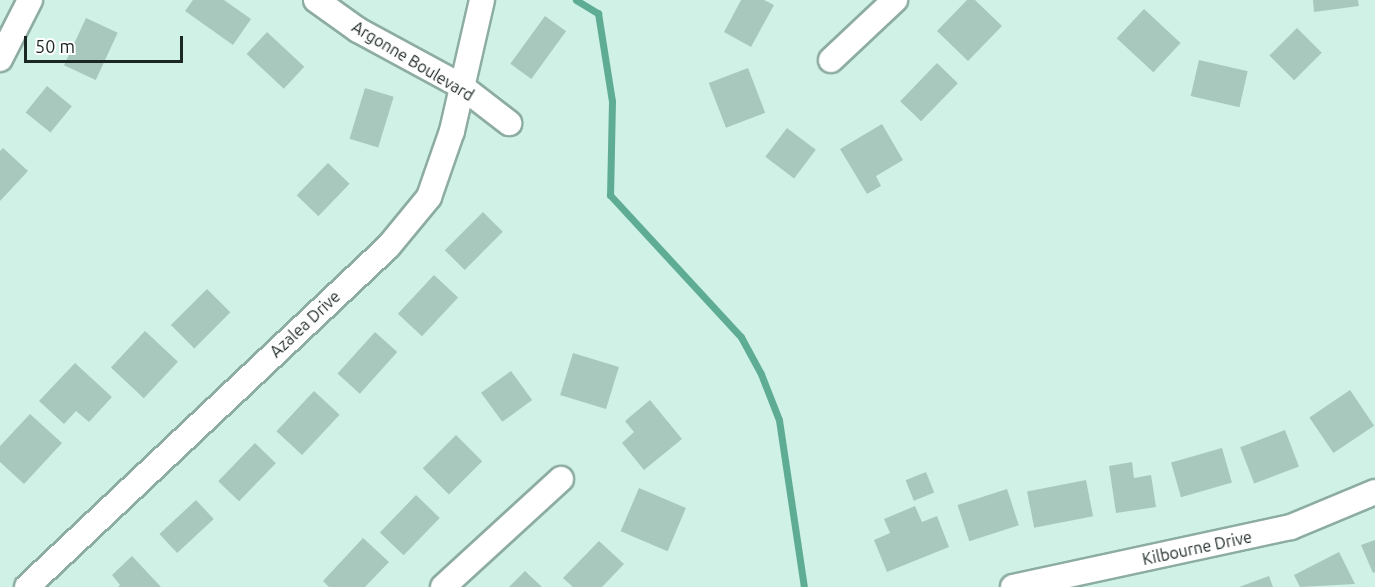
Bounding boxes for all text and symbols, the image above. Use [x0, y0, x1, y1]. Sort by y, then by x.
street label: Argonne Boulevard [349, 17, 477, 105]
scale bar [27, 24, 186, 62]
text: 50 m [35, 36, 75, 56]
street label: Azalea Drive [266, 287, 344, 361]
street label: Kilbourne Drive [1140, 527, 1254, 569]

